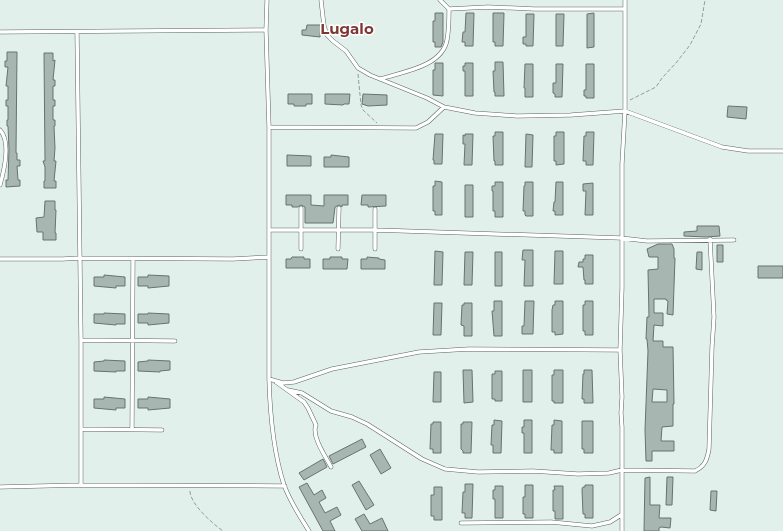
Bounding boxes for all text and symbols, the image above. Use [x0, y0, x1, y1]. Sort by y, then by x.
district label: Lugalo [320, 19, 374, 38]

